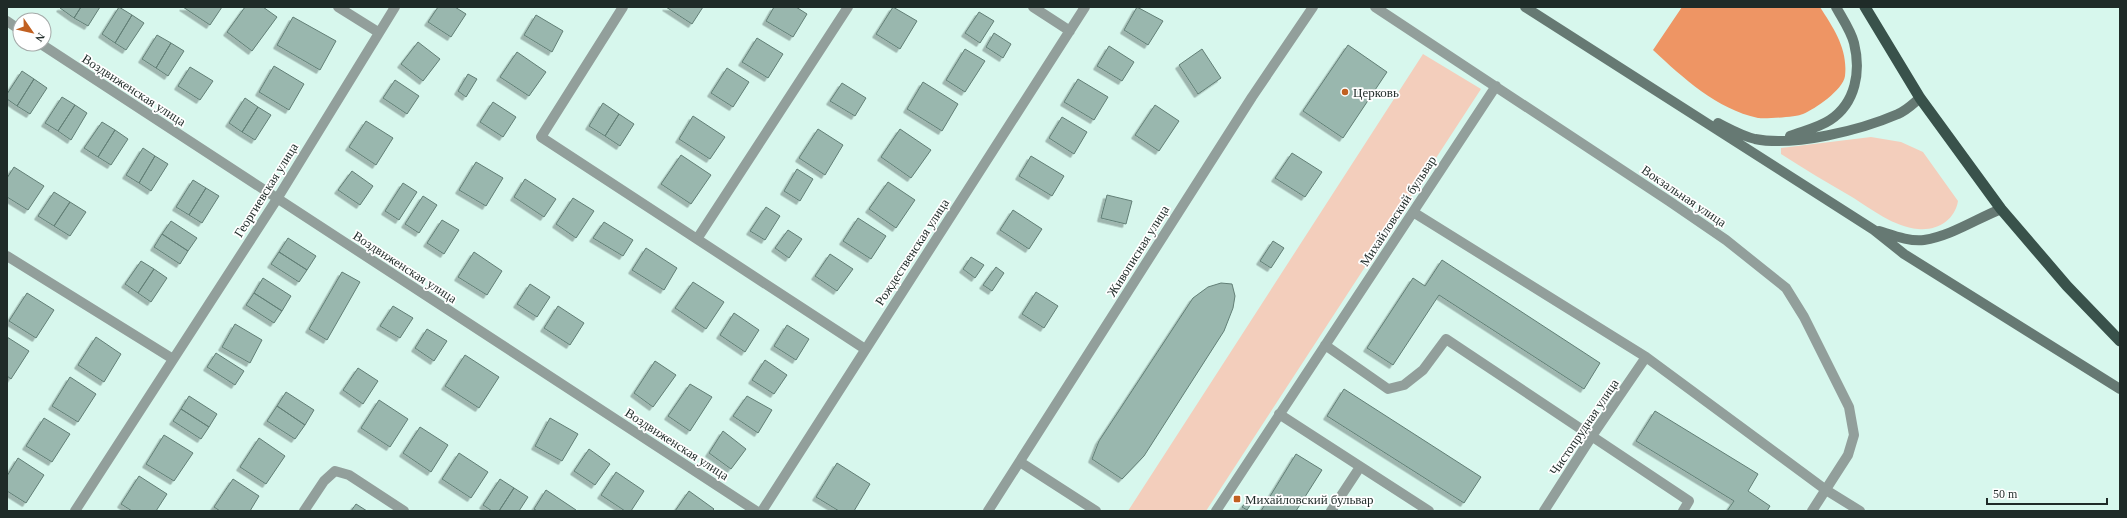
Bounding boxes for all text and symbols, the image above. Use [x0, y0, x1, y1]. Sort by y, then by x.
north arrow [12, 12, 52, 52]
text: N [33, 31, 47, 44]
street label: Воздвиженская улица [79, 51, 189, 129]
place label: Церковь [1353, 85, 1399, 100]
marker: Церковь [1340, 87, 1350, 97]
street label: Георгиевская улица [231, 140, 301, 240]
street label: Михайловский бульвар [1357, 153, 1439, 269]
street label: Вокзальная улица [1639, 162, 1729, 230]
street label: Рождественская улица [872, 196, 952, 308]
street label: Живописная улица [1104, 202, 1172, 299]
street label: Воздвиженская улица [350, 228, 460, 306]
street label: Чистопрудная улица [1546, 376, 1622, 478]
street label: Воздвиженская улица [622, 405, 732, 483]
scale bar [1987, 480, 2107, 506]
text: 50 m [1993, 487, 2018, 501]
place label: Михайловский бульвар [1245, 492, 1374, 507]
marker: Михайловский бульвар [1232, 494, 1242, 504]

